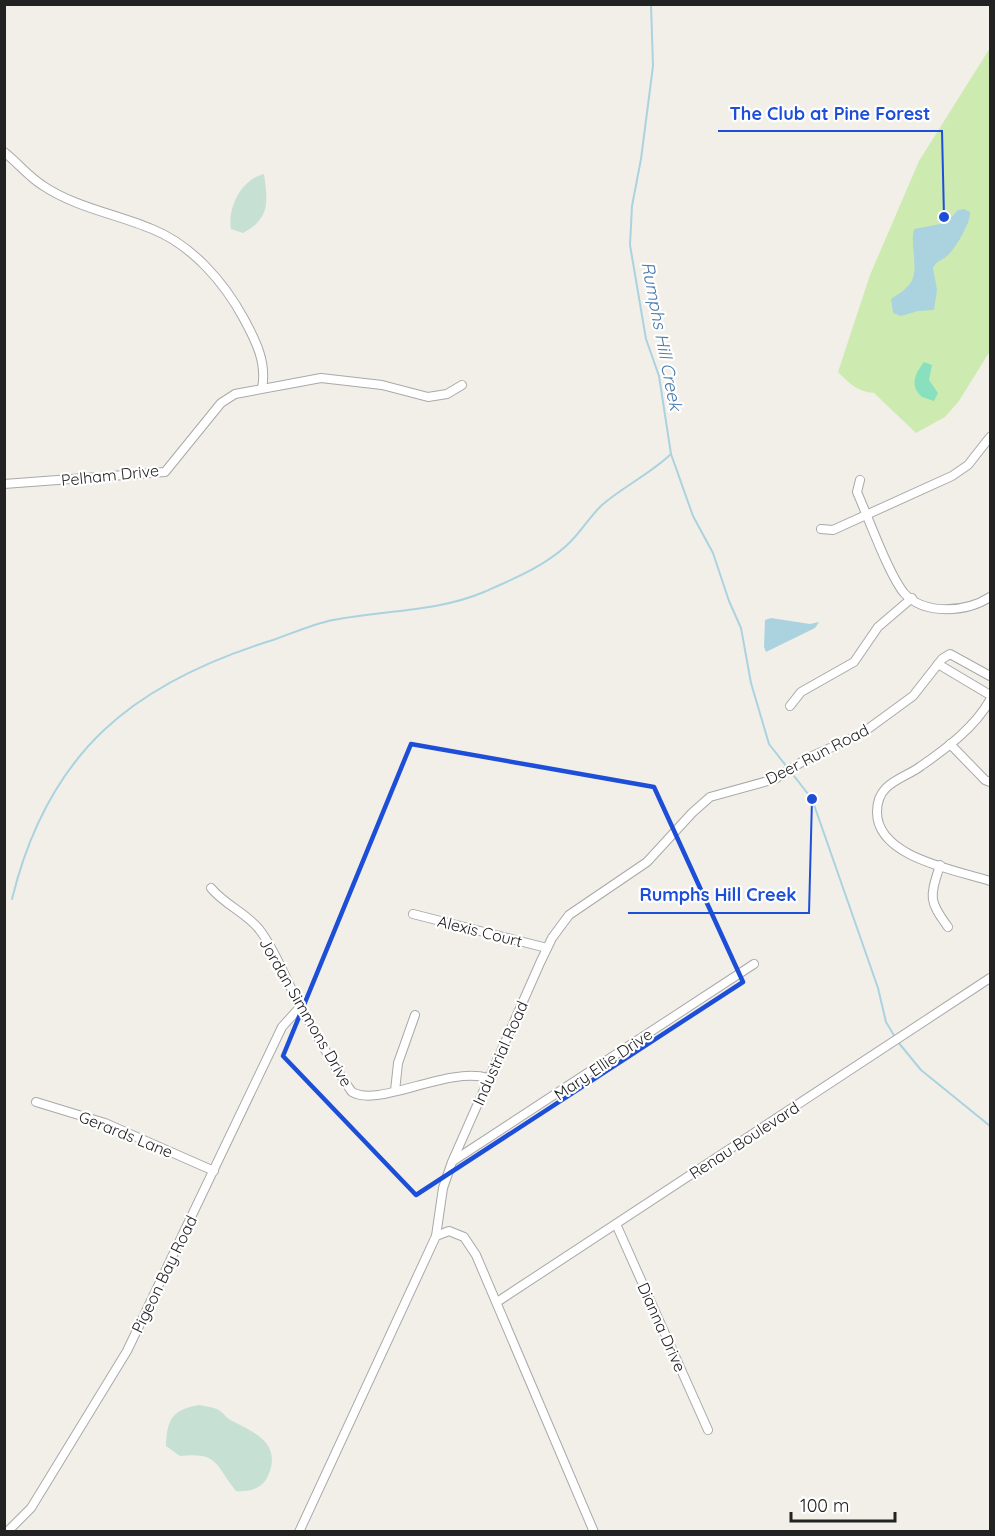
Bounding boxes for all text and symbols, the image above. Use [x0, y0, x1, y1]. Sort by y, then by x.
callout: The Club at Pine Forest [718, 95, 942, 131]
text: The Club at Pine Forest [730, 102, 930, 125]
water label: Rumphs Hill Creek [636, 260, 688, 414]
street label: Pelham Drive [60, 460, 160, 490]
street label: Deer Run Road [762, 719, 872, 789]
callout: Rumphs Hill Creek [628, 877, 809, 913]
text: Rumphs Hill Creek [639, 883, 797, 906]
street label: Alexis Court [436, 911, 524, 951]
street label: Jordan Simmons Drive [255, 934, 357, 1090]
street label: Industrial Road [468, 998, 532, 1108]
street label: Mary Ellie Drive [550, 1024, 656, 1104]
street label: Renau Boulevard [685, 1097, 803, 1183]
street label: Gerards Lane [76, 1106, 176, 1162]
street label: Pigeon Bay Road [127, 1212, 201, 1336]
street label: Dianna Drive [633, 1279, 691, 1375]
scale bar [791, 1485, 894, 1523]
text: 100 m [800, 1494, 849, 1517]

